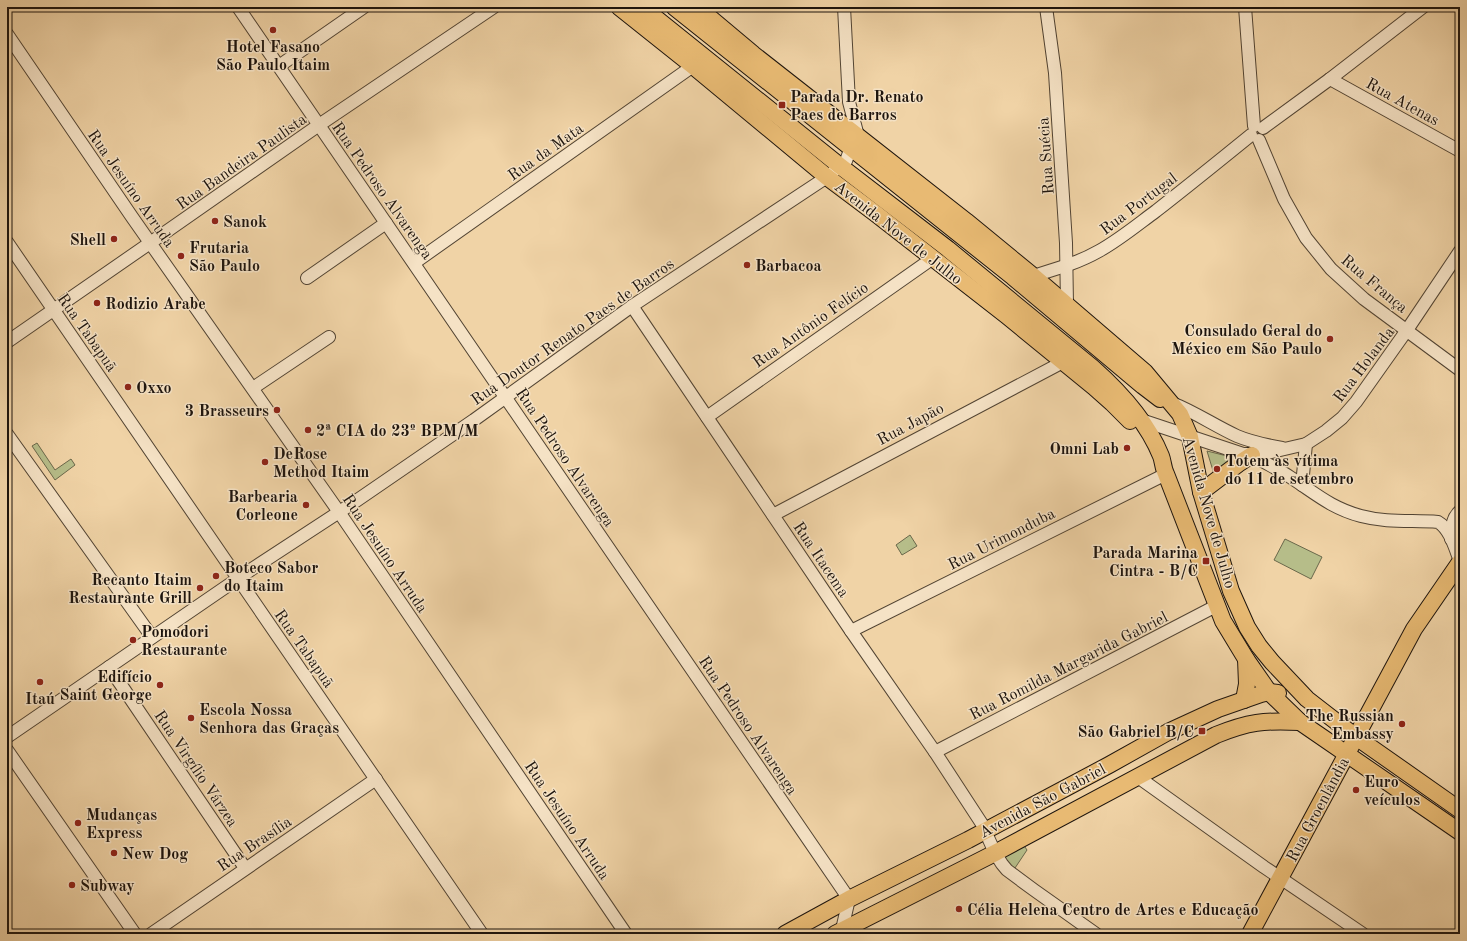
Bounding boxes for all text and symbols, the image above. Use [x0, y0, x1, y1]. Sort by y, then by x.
marker: Hotel Fasano São Paulo Itaim [268, 25, 278, 35]
place label: Hotel Fasano São Paulo Itaim [216, 40, 330, 74]
street label: Rua Atenas [1363, 76, 1441, 129]
place label: Parada Dr. Renato Paes de Barros [790, 90, 924, 124]
marker: Parada Dr. Renato Paes de Barros [777, 100, 787, 110]
street label: Rua Bandeira Paulista [174, 112, 310, 214]
street label: Rua Suécia [1036, 117, 1058, 195]
street label: Rua Pedroso Alvarenga [328, 120, 435, 263]
street label: Rua da Mata [506, 121, 587, 184]
street label: Rua Jesuíno Arruda [84, 127, 177, 251]
street label: Rua Portugal [1098, 171, 1181, 239]
street label: Avenida Nove de Julho [831, 179, 965, 288]
place label: Sanok [223, 215, 267, 231]
marker: Sanok [210, 216, 220, 226]
place label: Shell [70, 233, 106, 249]
marker: Shell [109, 234, 119, 244]
place label: Frutaria São Paulo [189, 241, 260, 275]
marker: Frutaria São Paulo [176, 251, 186, 261]
street label: Rua França [1337, 252, 1410, 317]
street label: Rua Doutor Renato Paes de Barros [469, 256, 677, 409]
place label: Barbacoa [755, 259, 822, 275]
marker: Barbacoa [742, 260, 752, 270]
street label: Rua Antônio Felício [750, 280, 872, 371]
street label: Rua Tabapuã [54, 291, 119, 375]
place label: Rodizio Arabe [105, 297, 206, 313]
marker: Rodizio Arabe [92, 298, 102, 308]
place label: Consulado Geral do México em São Paulo [1171, 324, 1322, 358]
street label: Rua Holanda [1331, 324, 1398, 406]
marker: Consulado Geral do México em São Paulo [1325, 334, 1335, 344]
place label: Oxxo [136, 381, 172, 397]
marker: Oxxo [123, 382, 133, 392]
street label: Rua Pedroso Alvarenga [512, 386, 617, 530]
street label: Rua Japão [875, 401, 947, 449]
place label: 3 Brasseurs [185, 404, 269, 420]
marker: 3 Brasseurs [272, 405, 282, 415]
place label: 2ª CIA do 23º BPM/M [316, 424, 479, 440]
marker: 2ª CIA do 23º BPM/M [303, 425, 313, 435]
street label: Avenida Nove de Julho [1179, 435, 1237, 590]
place label: Omni Lab [1049, 442, 1119, 458]
marker: Omni Lab [1122, 443, 1132, 453]
place label: DeRose Method Itaim [273, 447, 369, 481]
place label: Totem às vítima do 11 de setembro [1225, 454, 1354, 488]
marker: DeRose Method Itaim [260, 457, 270, 467]
marker: Totem às vítima do 11 de setembro [1212, 464, 1222, 474]
place label: Barbearia Corleone [228, 490, 298, 524]
street label: Rua Jesuíno Arruda [339, 492, 430, 616]
marker: Barbearia Corleone [301, 500, 311, 510]
street label: Rua Urimonduba [946, 506, 1058, 574]
street label: Rua Itacema [789, 520, 851, 601]
place label: Parada Marina Cintra - B/C [1092, 546, 1198, 580]
marker: Parada Marina Cintra - B/C [1201, 556, 1211, 566]
place label: Boteco Sabor do Itaim [224, 561, 318, 595]
marker: Boteco Sabor do Itaim [211, 571, 221, 581]
place label: Recanto Itaim Restaurante Grill [68, 573, 192, 607]
marker: Recanto Itaim Restaurante Grill [195, 583, 205, 593]
street label: Rua Tabapuã [271, 607, 336, 691]
street label: Rua Romilda Margarida Gabriel [967, 610, 1171, 724]
place label: Pomodori Restaurante [141, 625, 227, 659]
marker: Pomodori Restaurante [128, 635, 138, 645]
street label: Rua Pedroso Alvarenga [695, 654, 800, 798]
place label: Edifício Saint George [60, 670, 152, 704]
marker: Itaú [35, 677, 45, 687]
marker: Edifício Saint George [155, 680, 165, 690]
place label: Itaú [25, 692, 55, 708]
place label: Escola Nossa Senhora das Graças [199, 703, 339, 737]
street label: Rua Virgílio Várzea [150, 708, 240, 830]
place label: The Russian Embassy [1306, 709, 1394, 743]
marker: Escola Nossa Senhora das Graças [186, 713, 196, 723]
marker: The Russian Embassy [1397, 719, 1407, 729]
place label: São Gabriel B/C [1078, 725, 1194, 741]
marker: São Gabriel B/C [1197, 726, 1207, 736]
street label: Rua Groenlândia [1285, 755, 1353, 865]
street label: Rua Jesuíno Arruda [521, 759, 612, 883]
street label: Avenida São Gabriel [977, 762, 1109, 842]
place label: Euro veículos [1364, 775, 1420, 809]
marker: Euro veículos [1351, 785, 1361, 795]
place label: Mudanças Express [86, 808, 157, 842]
street label: Rua Brasília [215, 814, 295, 875]
marker: Mudanças Express [73, 818, 83, 828]
place label: New Dog [122, 847, 188, 863]
marker: New Dog [109, 848, 119, 858]
place label: Subway [80, 879, 135, 895]
marker: Subway [67, 880, 77, 890]
place label: Célia Helena Centro de Artes e Educação [967, 903, 1259, 919]
marker: Célia Helena Centro de Artes e Educação [954, 904, 964, 914]

